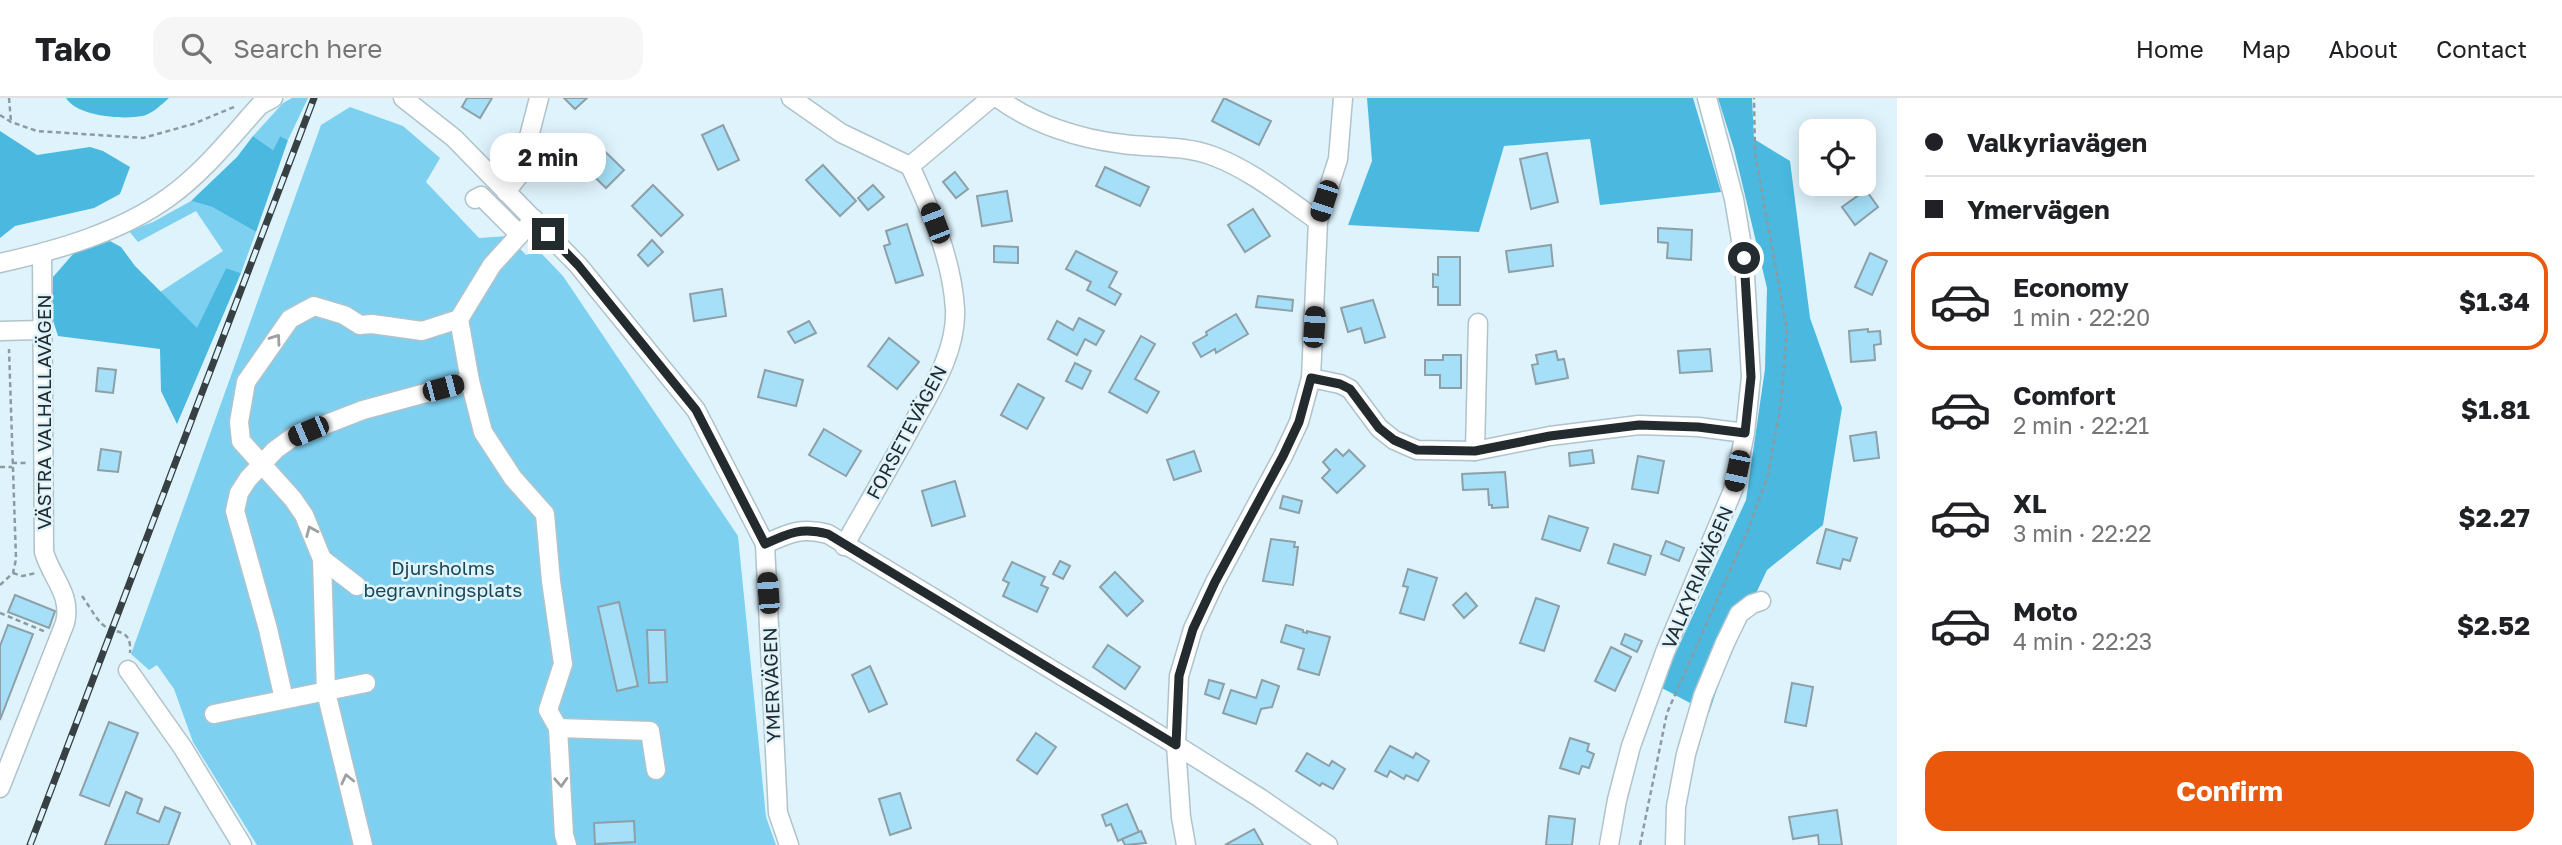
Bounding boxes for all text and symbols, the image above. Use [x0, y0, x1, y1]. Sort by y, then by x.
search box [153, 17, 643, 80]
text: Tako [35, 29, 111, 68]
icon: search [177, 29, 215, 67]
text: Search here [233, 33, 382, 64]
text: Home [2136, 34, 2204, 63]
text: Map [2242, 34, 2291, 63]
text: About [2329, 34, 2398, 63]
text: Contact [2436, 34, 2527, 63]
map controls [1799, 119, 1876, 196]
button: locate [1799, 119, 1876, 196]
text: Valkyriavägen [1967, 127, 2147, 158]
callout: 2 min [490, 132, 606, 181]
text: 2 min [518, 143, 578, 171]
car [1308, 178, 1341, 224]
text: Ymervägen [1967, 194, 2110, 225]
car [918, 200, 953, 246]
route end [532, 218, 564, 250]
route start [1728, 242, 1760, 274]
icon: car [1929, 270, 1992, 333]
text: Economy [2013, 272, 2129, 303]
text: $1.34 [2459, 286, 2530, 317]
street label: VÄSTRA VALHALLAVÄGEN [32, 294, 55, 530]
text: 1 min · 22:20 [2013, 303, 2150, 331]
car [1303, 305, 1326, 349]
one-way arrow [268, 334, 280, 347]
street label: FORSETEVÄGEN [861, 361, 951, 503]
car [420, 372, 467, 404]
icon: car [1929, 378, 1992, 441]
text: Comfort [2013, 380, 2116, 411]
text: $1.81 [2461, 394, 2530, 425]
text: 2 min · 22:21 [2013, 411, 2149, 439]
car [285, 413, 332, 449]
car [1723, 448, 1752, 494]
icon: car [1929, 486, 1992, 549]
text: XL [2013, 488, 2047, 519]
street label: VALKYRIAVÄGEN [1657, 502, 1737, 652]
text: $2.27 [2458, 502, 2530, 533]
text: 3 min · 22:22 [2013, 519, 2152, 547]
one-way arrow [305, 526, 319, 538]
park label: Djursholms begravningsplats [364, 556, 522, 601]
car [757, 571, 780, 615]
icon: car [1929, 594, 1992, 657]
text: Moto [2013, 596, 2078, 627]
text: $2.52 [2457, 610, 2530, 641]
street label: YMERVÄGEN [757, 627, 785, 743]
text: 4 min · 22:23 [2013, 627, 2152, 655]
button: Confirm [1925, 751, 2534, 831]
one-way arrow [340, 773, 355, 785]
one-way arrow [553, 776, 568, 787]

